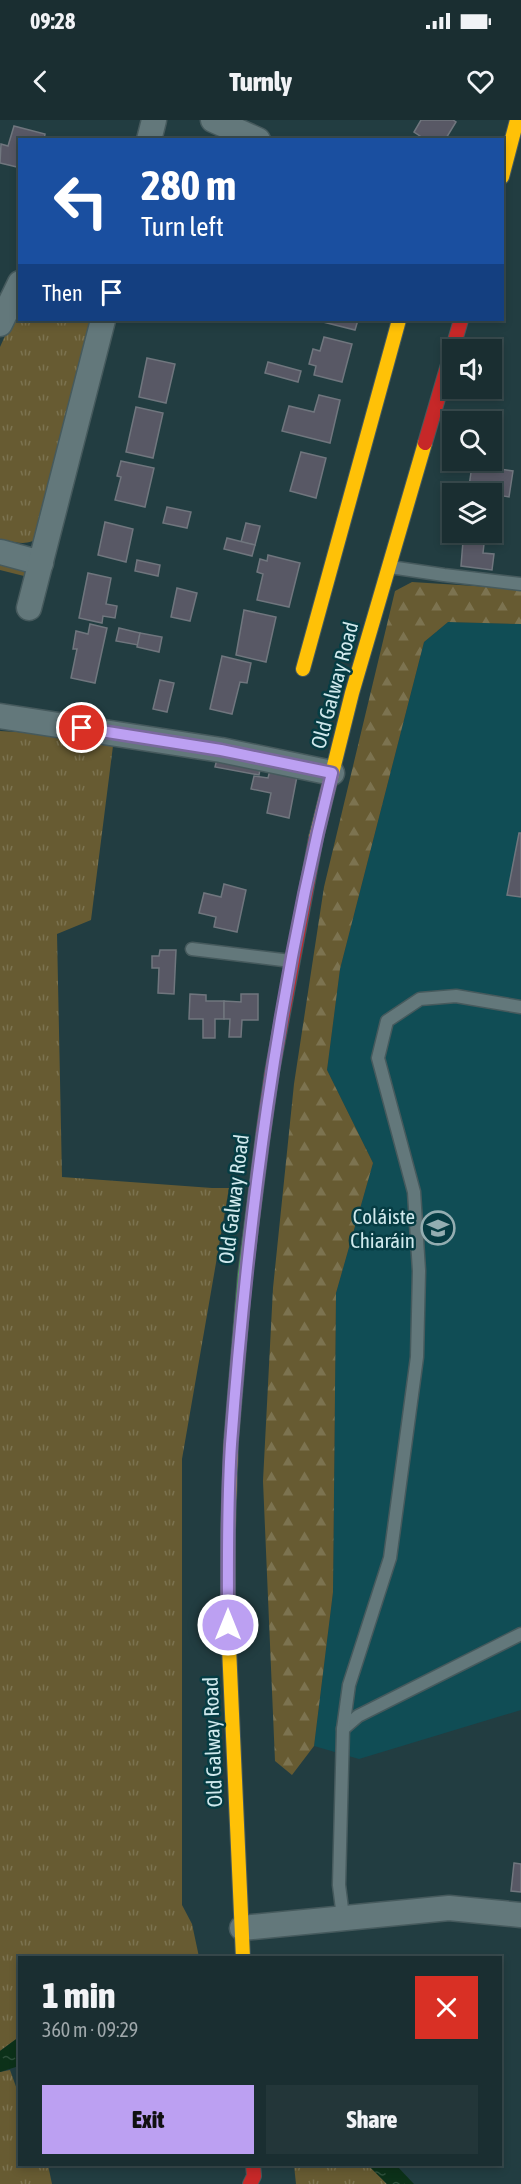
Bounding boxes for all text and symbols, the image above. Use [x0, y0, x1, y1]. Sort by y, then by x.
text: 09:28 [30, 8, 75, 34]
icon: back [24, 65, 57, 98]
icon: heart [464, 65, 497, 98]
text: Turnly [229, 66, 292, 97]
text: 280 m [141, 161, 236, 209]
icon: left [42, 162, 120, 240]
text: Turn left [141, 211, 224, 242]
icon: arrive [95, 276, 128, 309]
text: Then [42, 280, 83, 306]
map controls [442, 339, 502, 543]
button: sound [442, 339, 502, 399]
button: search [442, 411, 502, 471]
button: layers [442, 483, 502, 543]
street label: Old Galway Road [306, 619, 362, 751]
pin [56, 702, 107, 753]
icon: arrive [65, 711, 98, 744]
street label: Old Galway Road [213, 1133, 253, 1265]
place label: Coláiste Chiaráin [350, 1204, 415, 1252]
school or university icon: Coláiste Chiaráin [420, 1210, 456, 1246]
position arrow [196, 1593, 260, 1657]
street label: Old Galway Road [198, 1676, 226, 1808]
text: 1 min [42, 1974, 116, 2016]
button: close [415, 1976, 478, 2039]
text: 360 m · 09:29 [42, 2018, 138, 2041]
button: Exit [42, 2085, 254, 2154]
button: Share [266, 2085, 478, 2154]

